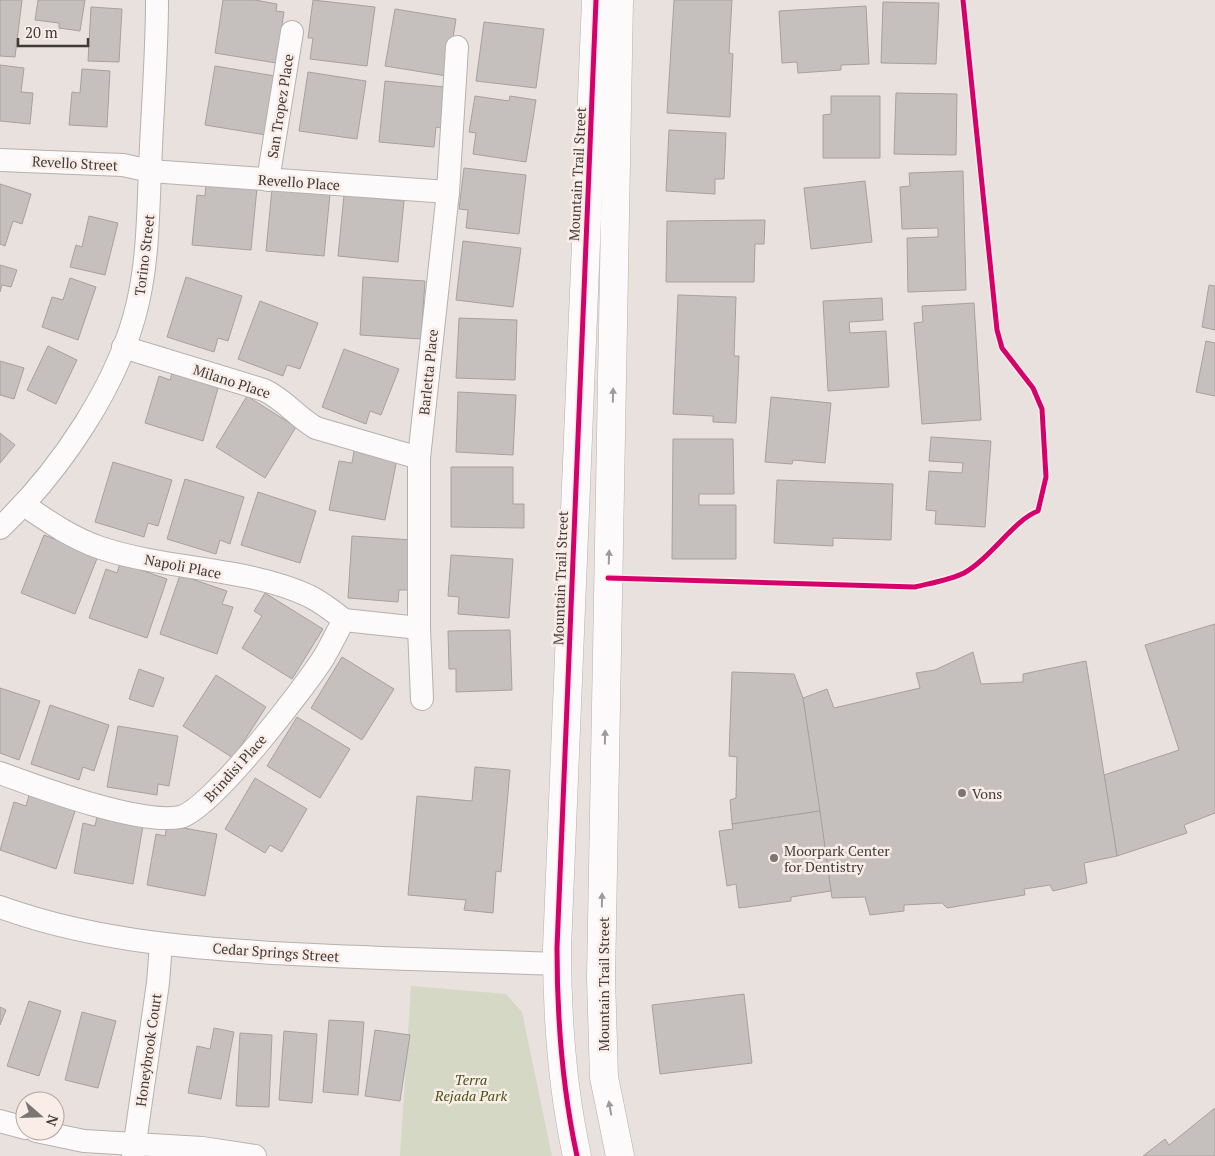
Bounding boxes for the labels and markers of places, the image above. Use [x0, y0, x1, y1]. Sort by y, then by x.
place label: Vons [972, 784, 1002, 803]
marker: Vons [956, 787, 968, 799]
place label: Moorpark Center for Dentistry [784, 841, 890, 876]
marker: Moorpark Center for Dentistry [768, 852, 780, 864]

